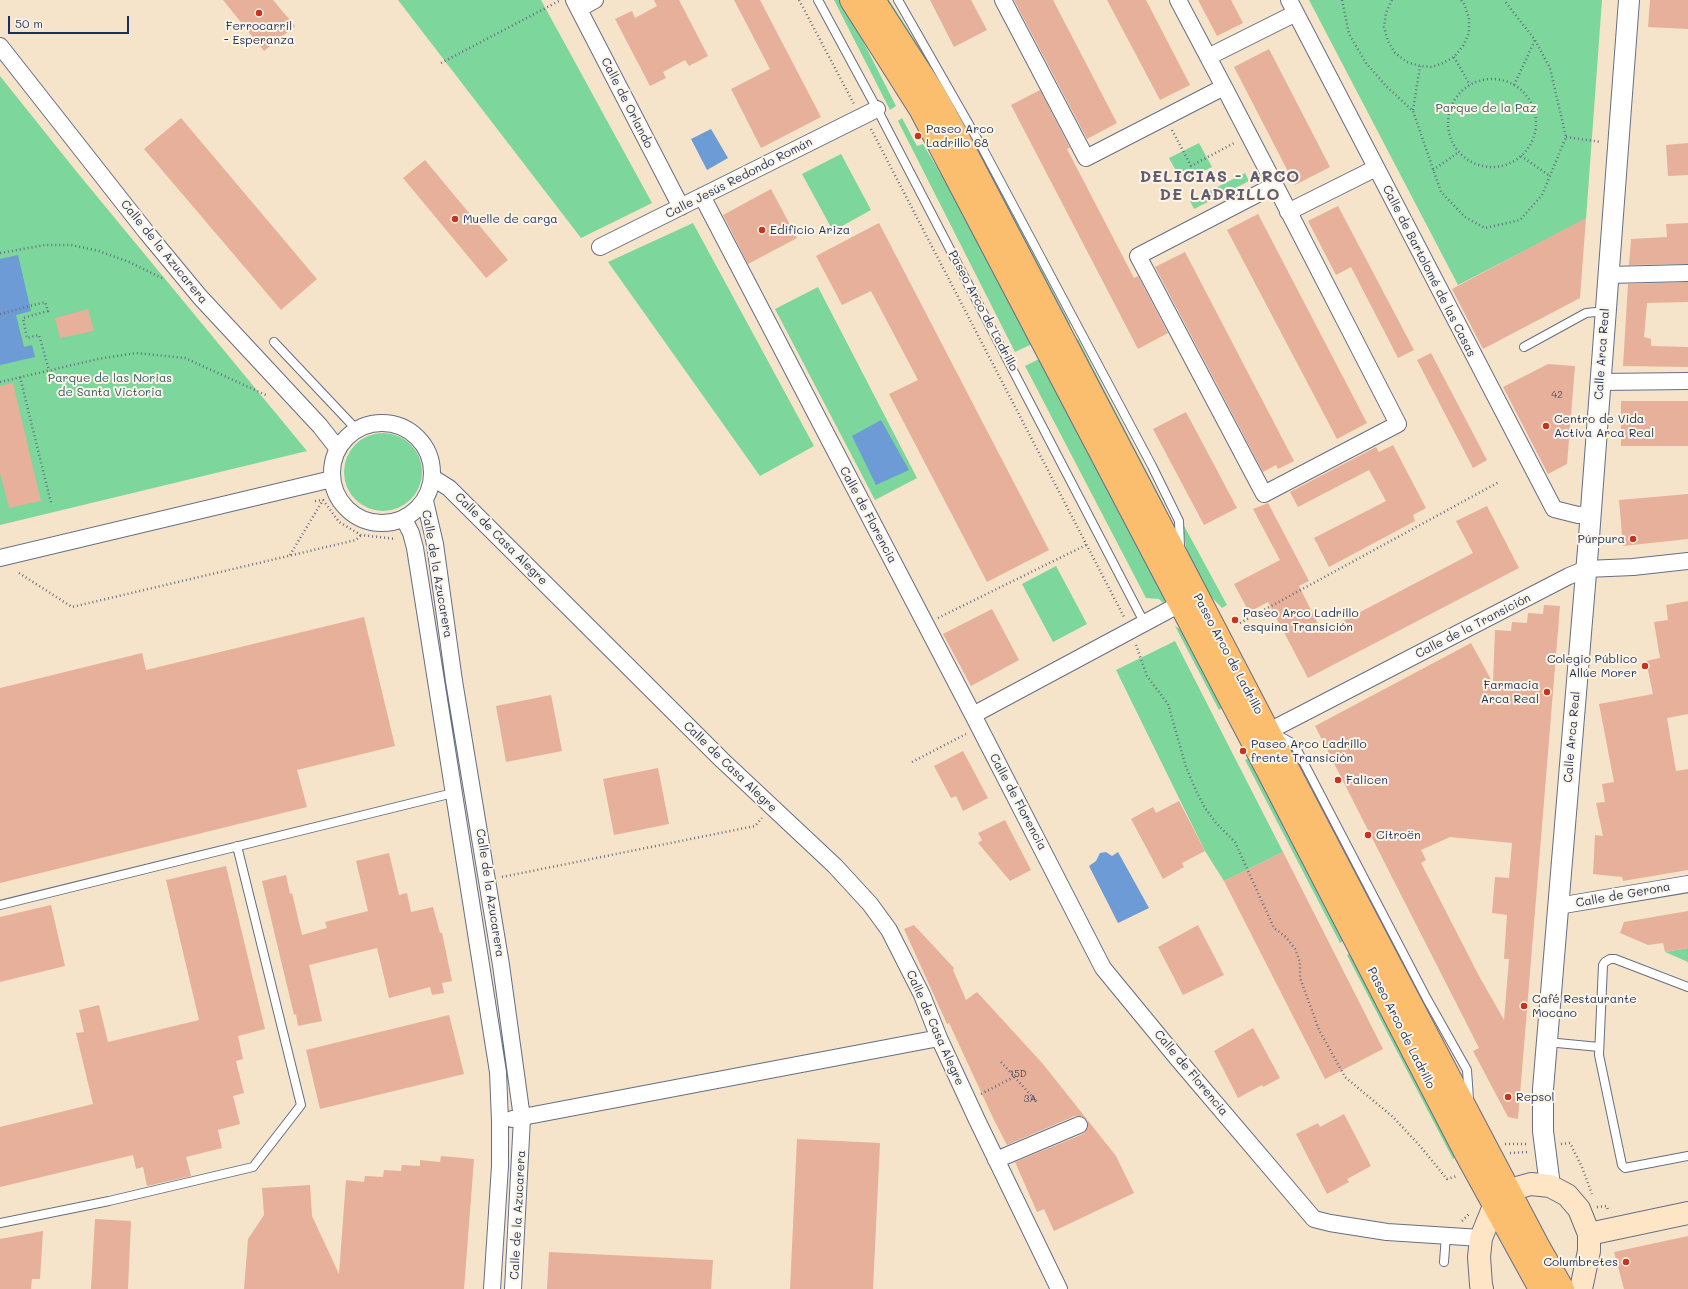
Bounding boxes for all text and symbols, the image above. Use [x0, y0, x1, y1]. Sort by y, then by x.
scale bar [10, 8, 131, 34]
marker: Ferrocarril - Esperanza [254, 8, 264, 18]
text: 50 m [15, 15, 43, 31]
place label: Ferrocarril - Esperanza [224, 19, 294, 47]
street label: Calle de Orlando [598, 55, 656, 151]
park label: Parque de la Paz [1435, 101, 1537, 115]
place label: Paseo Arco Ladrillo 68 [926, 122, 994, 150]
marker: Paseo Arco Ladrillo 68 [913, 131, 923, 141]
street label: Calle Jesús Redondo Román [663, 135, 815, 221]
district label: DELICIAS - ARCO DE LADRILLO [1140, 167, 1300, 205]
street label: Calle de Bartolomé de las Casas [1379, 183, 1479, 359]
street label: Calle de la Azucarera [118, 197, 210, 307]
place label: Muelle de carga [463, 212, 558, 226]
marker: Muelle de carga [450, 214, 460, 224]
place label: Edificio Ariza [770, 223, 850, 237]
marker: Edificio Ariza [757, 225, 767, 235]
street label: Paseo Arco de Ladrillo [945, 248, 1021, 374]
street label: Calle Arca Real [1592, 308, 1612, 400]
park label: Parque de las Norias de Santa Victoria [48, 371, 172, 399]
house number: 42 [1551, 389, 1563, 401]
place label: Centro de Vida Activa Arca Real [1554, 412, 1654, 440]
marker: Centro de Vida Activa Arca Real [1541, 421, 1551, 431]
street label: Calle de Florencia [836, 464, 900, 566]
street label: Calle de Casa Alegre [452, 490, 550, 588]
street label: Calle de la Azucarera [419, 509, 455, 639]
place label: Púrpura [1578, 532, 1625, 546]
marker: Púrpura [1628, 534, 1638, 544]
street label: Paseo Arco de Ladrillo [1190, 591, 1266, 717]
street label: Calle de la Transición [1413, 591, 1533, 661]
place label: Paseo Arco Ladrillo esquina Transición [1243, 606, 1359, 634]
marker: Paseo Arco Ladrillo esquina Transición [1230, 615, 1240, 625]
place label: Colegio Público Allúe Morer [1547, 652, 1637, 680]
marker: Colegio Público Allúe Morer [1640, 661, 1650, 671]
place label: Farmacia Arca Real [1481, 678, 1539, 706]
marker: Farmacia Arca Real [1542, 687, 1552, 697]
street label: Calle Arca Real [1561, 691, 1583, 783]
street label: Calle de Casa Alegre [680, 719, 780, 815]
place label: Paseo Arco Ladrillo frente Transición [1251, 737, 1367, 765]
marker: Paseo Arco Ladrillo frente Transición [1238, 746, 1248, 756]
street label: Calle de Florencia [986, 751, 1050, 853]
place label: Falicen [1346, 773, 1388, 787]
marker: Falicen [1333, 775, 1343, 785]
street label: Calle de la Azucarera [473, 828, 507, 958]
place label: Citroën [1376, 828, 1421, 842]
marker: Citroën [1363, 830, 1373, 840]
street label: Calle de Gerona [1575, 880, 1671, 910]
street label: Paseo Arco de Ladrillo [1364, 965, 1438, 1091]
street label: Calle de Casa Alegre [903, 968, 967, 1088]
place label: Café Restaurante Mocano [1532, 992, 1637, 1020]
marker: Café Restaurante Mocano [1519, 1001, 1529, 1011]
street label: Calle de Florencia [1151, 1027, 1231, 1119]
house number: 15D [1009, 1068, 1027, 1080]
place label: Repsol [1516, 1090, 1554, 1104]
marker: Repsol [1503, 1092, 1513, 1102]
house number: 3A [1024, 1093, 1036, 1105]
street label: Calle de la Azucarera [507, 1150, 529, 1280]
place label: Columbretes [1544, 1255, 1618, 1269]
marker: Columbretes [1621, 1257, 1631, 1267]

